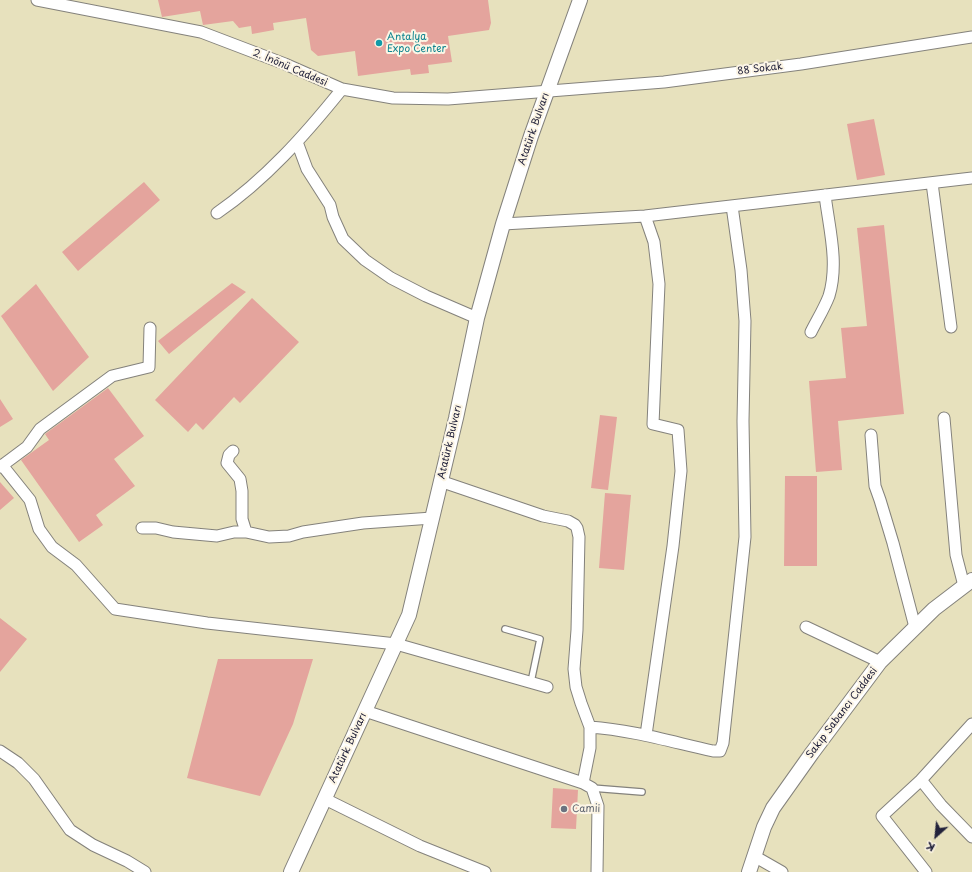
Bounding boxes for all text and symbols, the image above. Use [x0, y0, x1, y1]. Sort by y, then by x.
place label: Antalya Expo Center [387, 31, 446, 54]
marker: Antalya Expo Center [374, 38, 384, 48]
street label: 2. İnönü Caddesi [251, 47, 329, 89]
street label: 88 Sokak [737, 60, 783, 78]
street label: Atatürk Bulvarı [516, 91, 552, 167]
street label: Atatürk Bulvarı [436, 404, 464, 480]
street label: Sakıp Sabancı Caddesi [804, 665, 880, 761]
street label: Atatürk Bulvarı [327, 711, 369, 785]
place label: Camii [572, 803, 600, 815]
marker: Camii [559, 804, 569, 814]
north arrow [916, 816, 956, 856]
text: K [923, 838, 938, 857]

